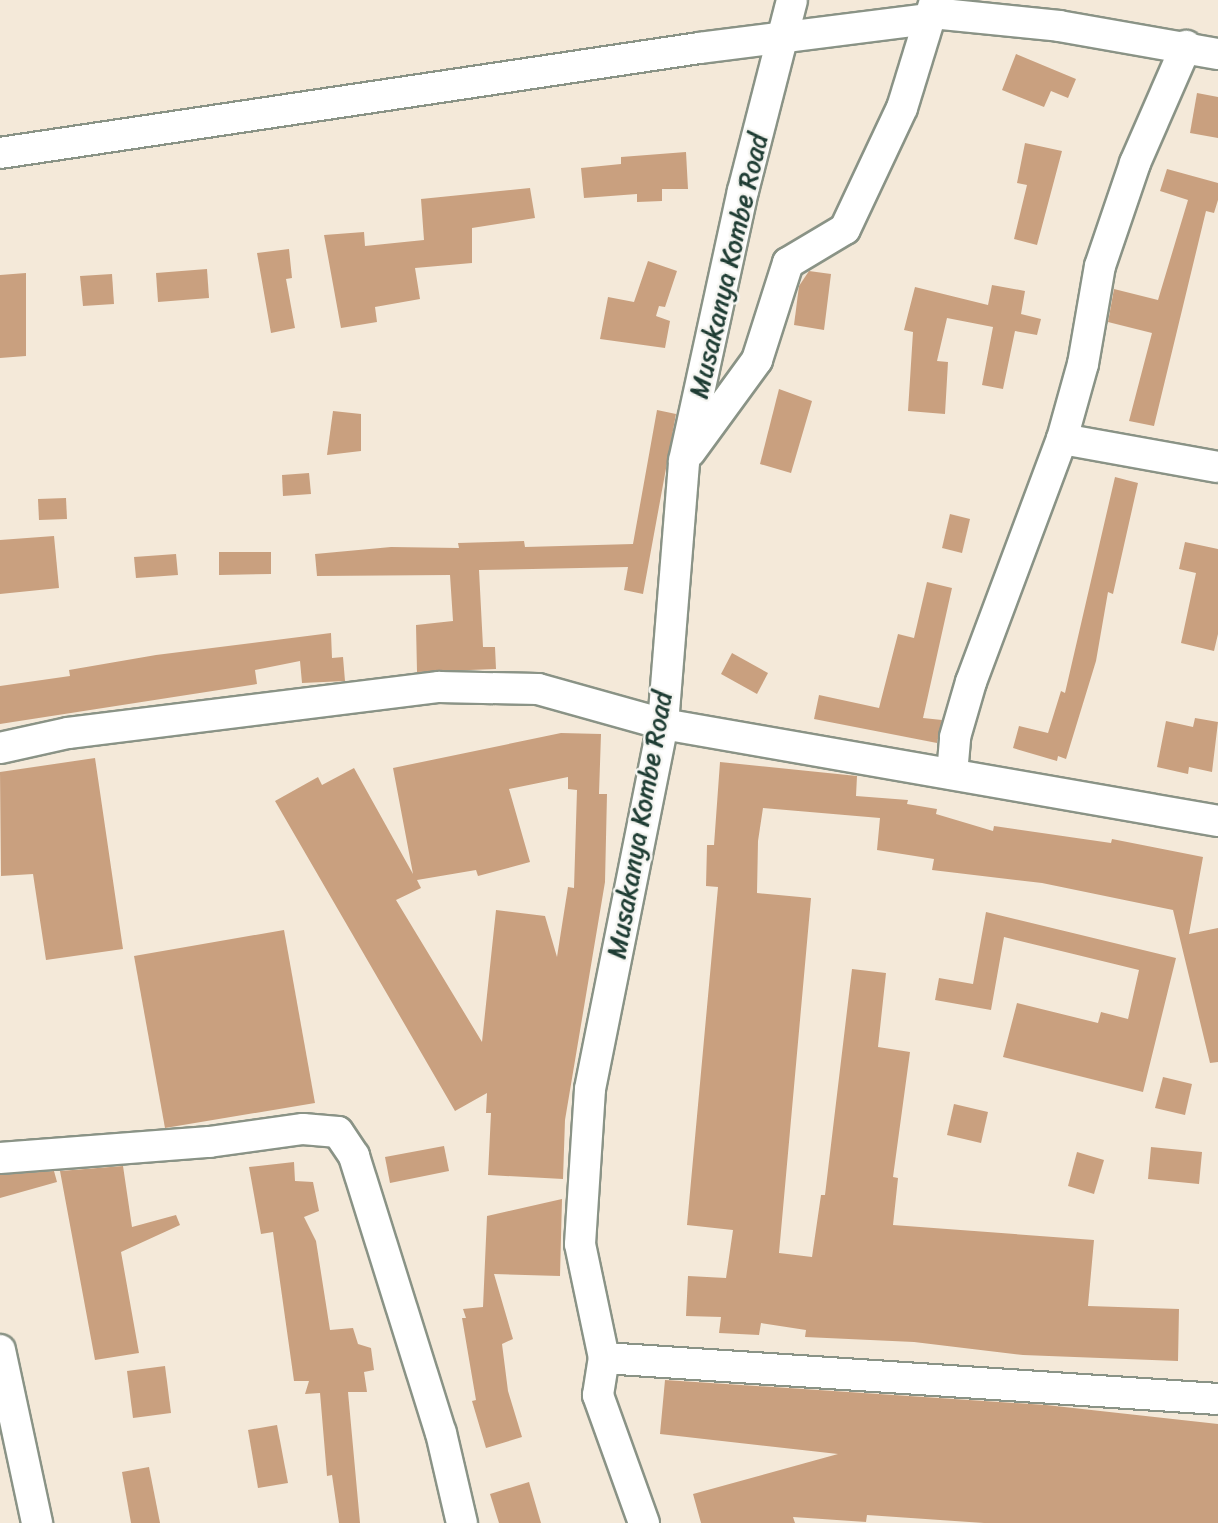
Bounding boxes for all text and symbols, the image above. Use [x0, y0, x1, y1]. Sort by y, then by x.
street label: Musakanya Kombe Road [683, 129, 775, 403]
street label: Musakanya Kombe Road [601, 688, 679, 962]

